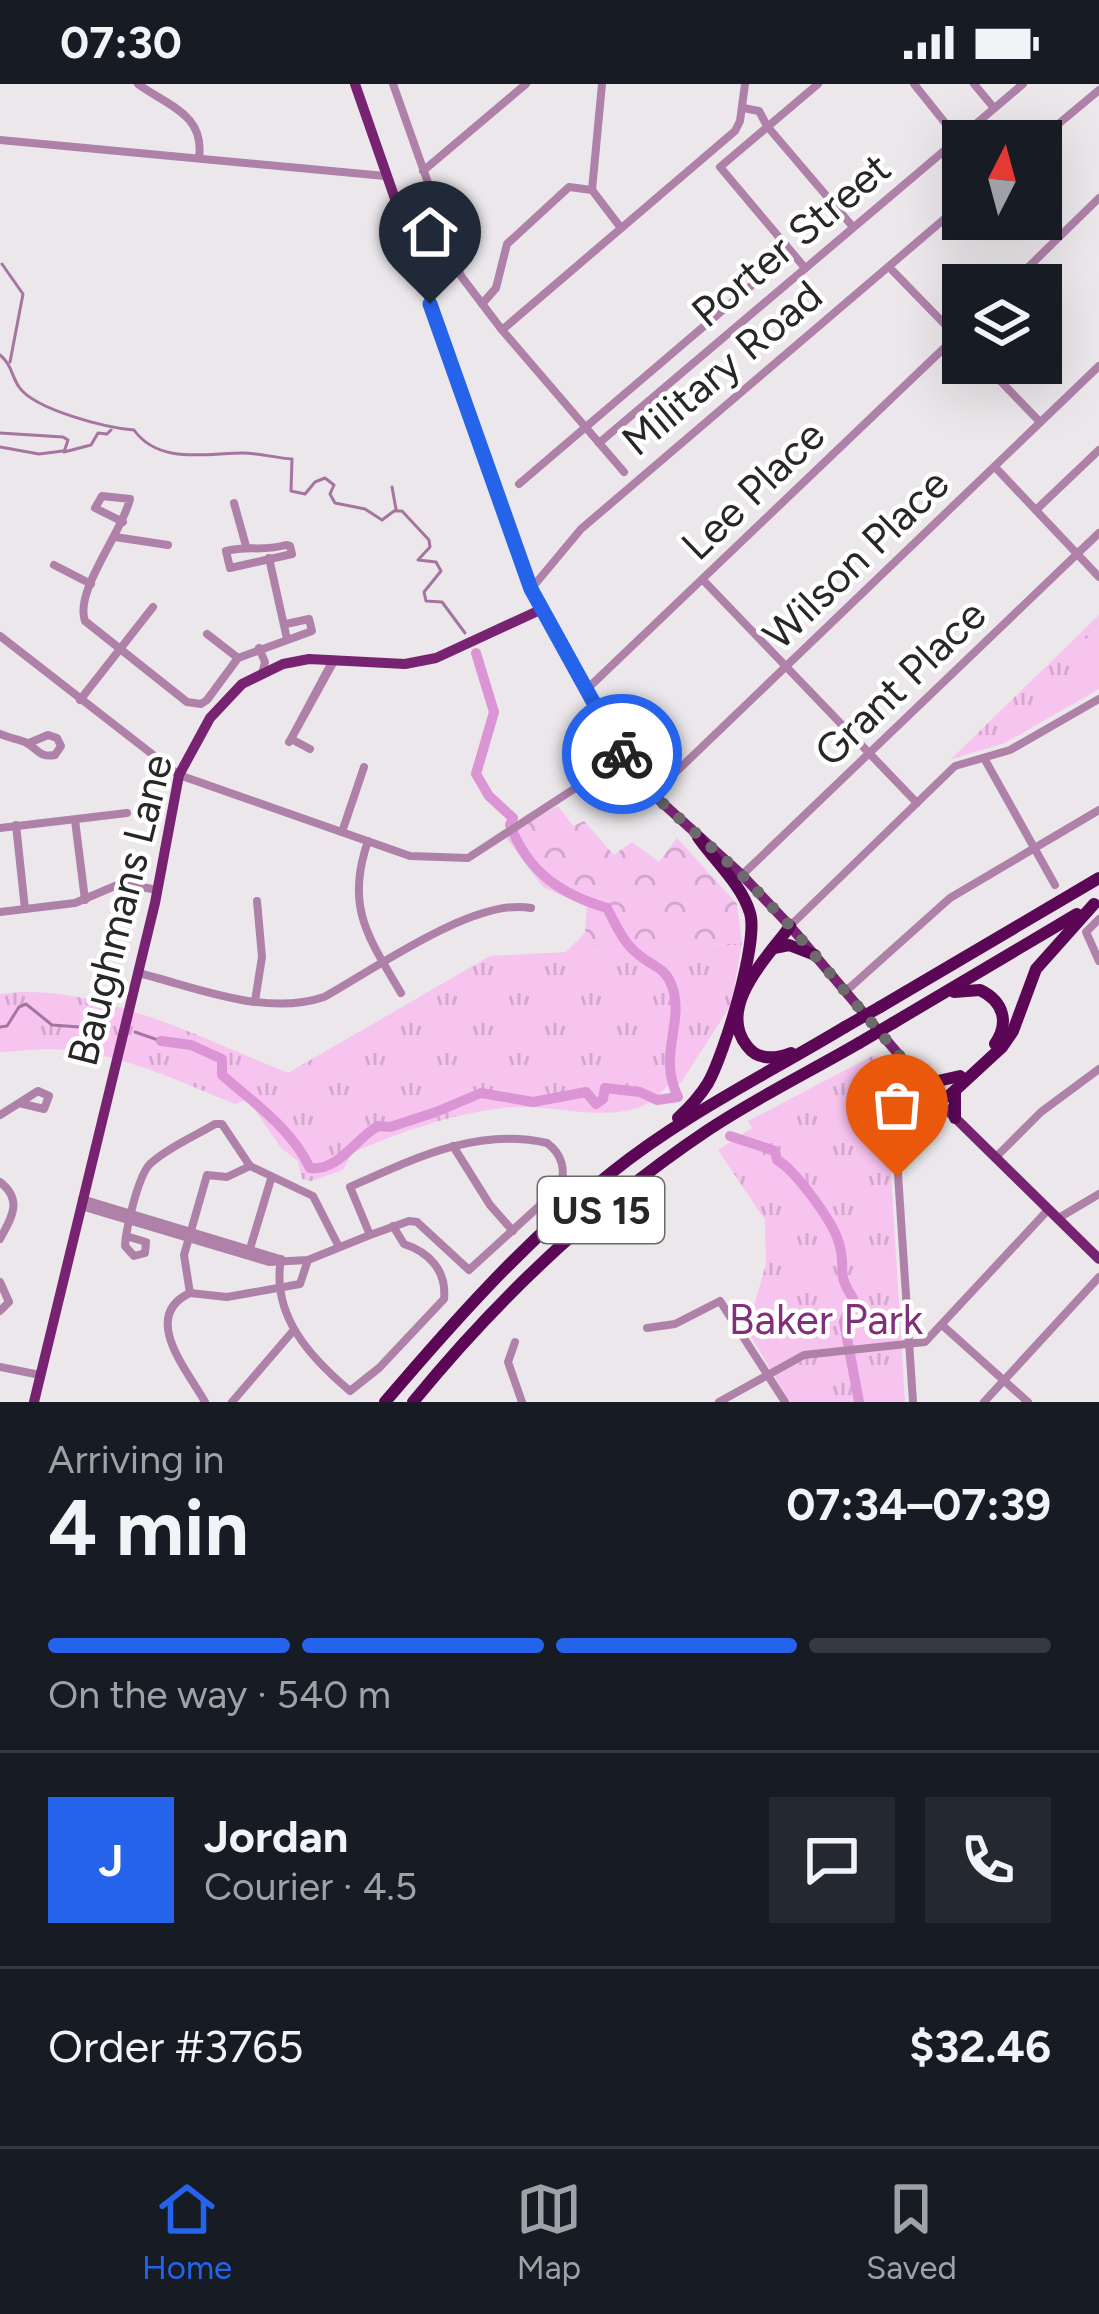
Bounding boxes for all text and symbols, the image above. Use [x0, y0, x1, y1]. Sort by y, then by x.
text: 07:30 [60, 15, 182, 69]
north arrow [942, 120, 1062, 240]
map controls [942, 120, 1062, 384]
street label: Porter Street [681, 142, 901, 338]
pin [379, 181, 481, 304]
icon: home [397, 199, 463, 265]
button: layers [942, 264, 1062, 384]
street label: Military Road [612, 270, 832, 466]
street label: Lee Place [671, 410, 835, 570]
street label: Wilson Place [753, 458, 959, 660]
street label: Grant Place [804, 589, 996, 777]
courier [562, 694, 682, 814]
icon: bike [589, 721, 655, 787]
street label: Baughmans Lane [57, 749, 183, 1071]
pin [846, 1054, 948, 1177]
icon: bag [864, 1072, 930, 1138]
road number: US 15 [538, 1177, 664, 1243]
park label: Baker Park [729, 1294, 924, 1345]
text: Arriving in [48, 1436, 224, 1483]
text: 07:34–07:39 [786, 1477, 1051, 1531]
text: 4 min [48, 1481, 249, 1575]
text: On the way · 540 m [48, 1671, 391, 1718]
button: chat [769, 1797, 895, 1923]
button: phone [925, 1797, 1051, 1923]
text: Jordan [204, 1809, 348, 1863]
text: J [99, 1833, 123, 1887]
text: Courier · 4.5 [204, 1863, 417, 1910]
text: Order #3765 [48, 2019, 304, 2073]
text: $32.46 [909, 2019, 1051, 2073]
tab: Home [142, 2176, 232, 2287]
tab: Map [516, 2176, 582, 2287]
tab: Saved [866, 2176, 957, 2287]

